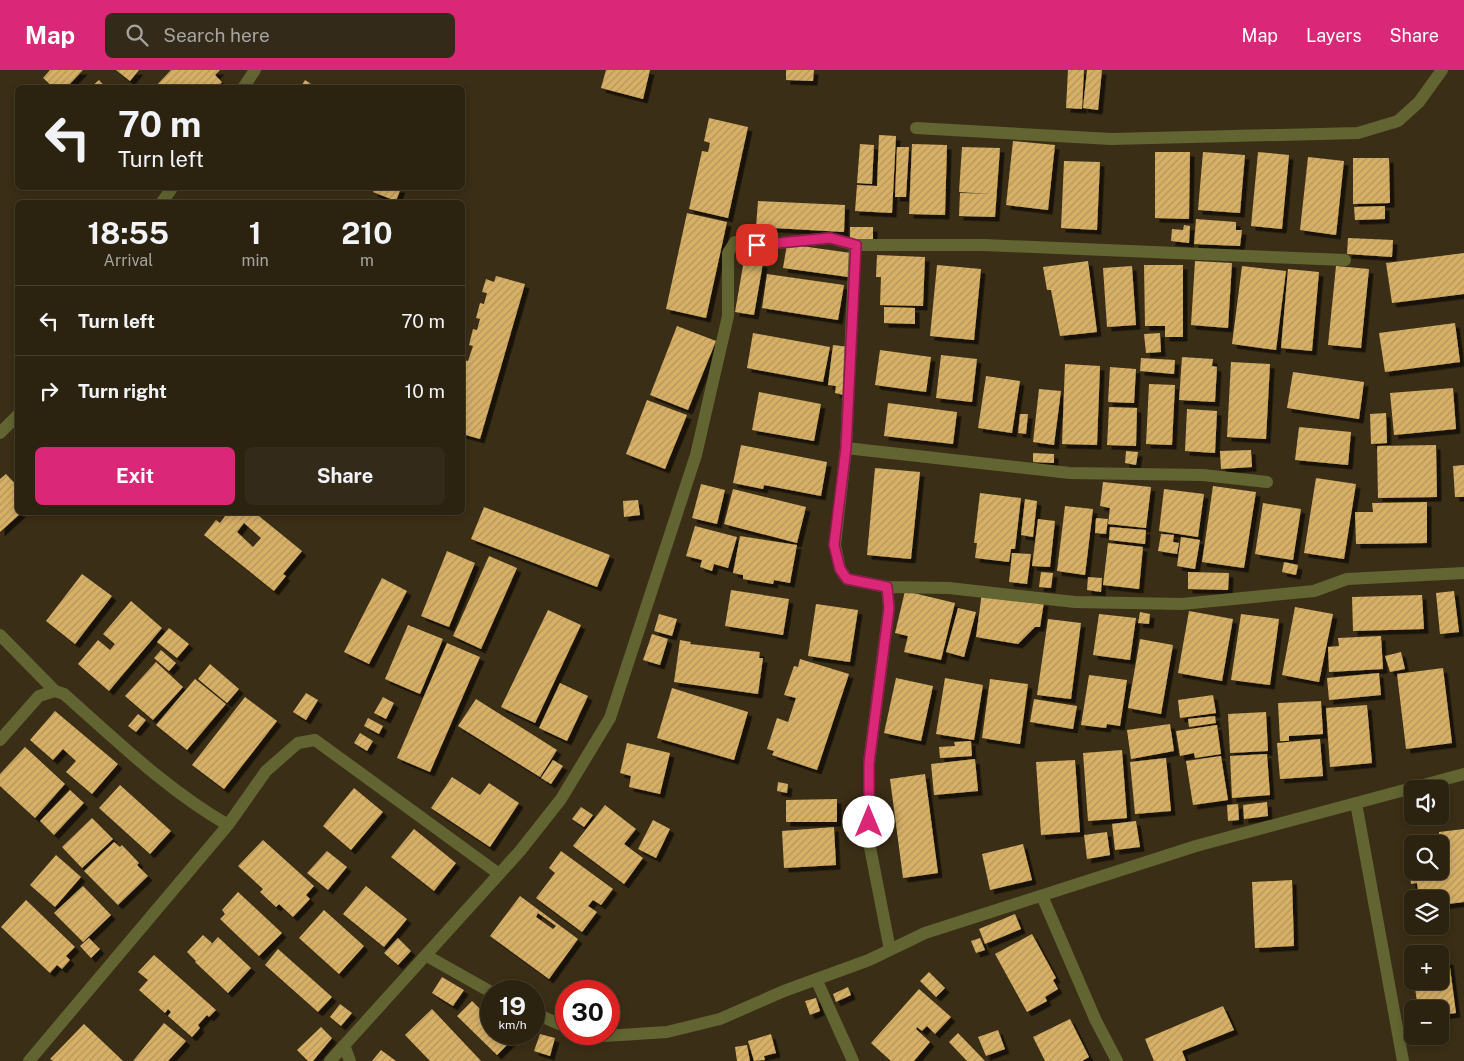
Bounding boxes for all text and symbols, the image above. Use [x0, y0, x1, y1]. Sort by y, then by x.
search box [105, 13, 455, 58]
text: Map [25, 21, 75, 49]
icon: search [123, 21, 151, 49]
text: Search here [163, 24, 270, 46]
text: Map [1242, 25, 1278, 46]
text: Layers [1306, 25, 1362, 46]
text: Share [1390, 25, 1439, 46]
text: 70 m [118, 104, 201, 145]
icon: left [35, 105, 100, 170]
text: Turn left [118, 146, 204, 172]
text: 18:55 [88, 215, 169, 251]
text: 1 [249, 215, 262, 251]
text: 210 [341, 215, 392, 251]
pin [736, 224, 778, 266]
icon: arrive [743, 231, 771, 259]
text: Arrival [104, 251, 153, 270]
text: min [242, 251, 269, 270]
text: m [360, 251, 374, 270]
icon: left [35, 307, 63, 335]
text: Turn left [78, 310, 155, 332]
text: 70 m [401, 310, 445, 332]
icon: right [35, 377, 63, 405]
text: Turn right [78, 380, 167, 402]
text: 10 m [405, 380, 445, 402]
button: Exit [35, 447, 235, 505]
button: Share [245, 447, 445, 505]
map controls [1404, 780, 1449, 1045]
button: sound [1404, 780, 1449, 825]
position arrow [842, 795, 894, 847]
button: search [1404, 835, 1449, 880]
button: layers [1404, 890, 1449, 935]
button: + [1404, 945, 1449, 990]
speed limit sign: 30 [555, 980, 620, 1045]
text: 19 [499, 991, 526, 1021]
button: − [1404, 1000, 1449, 1045]
text: km/h [498, 1018, 527, 1032]

